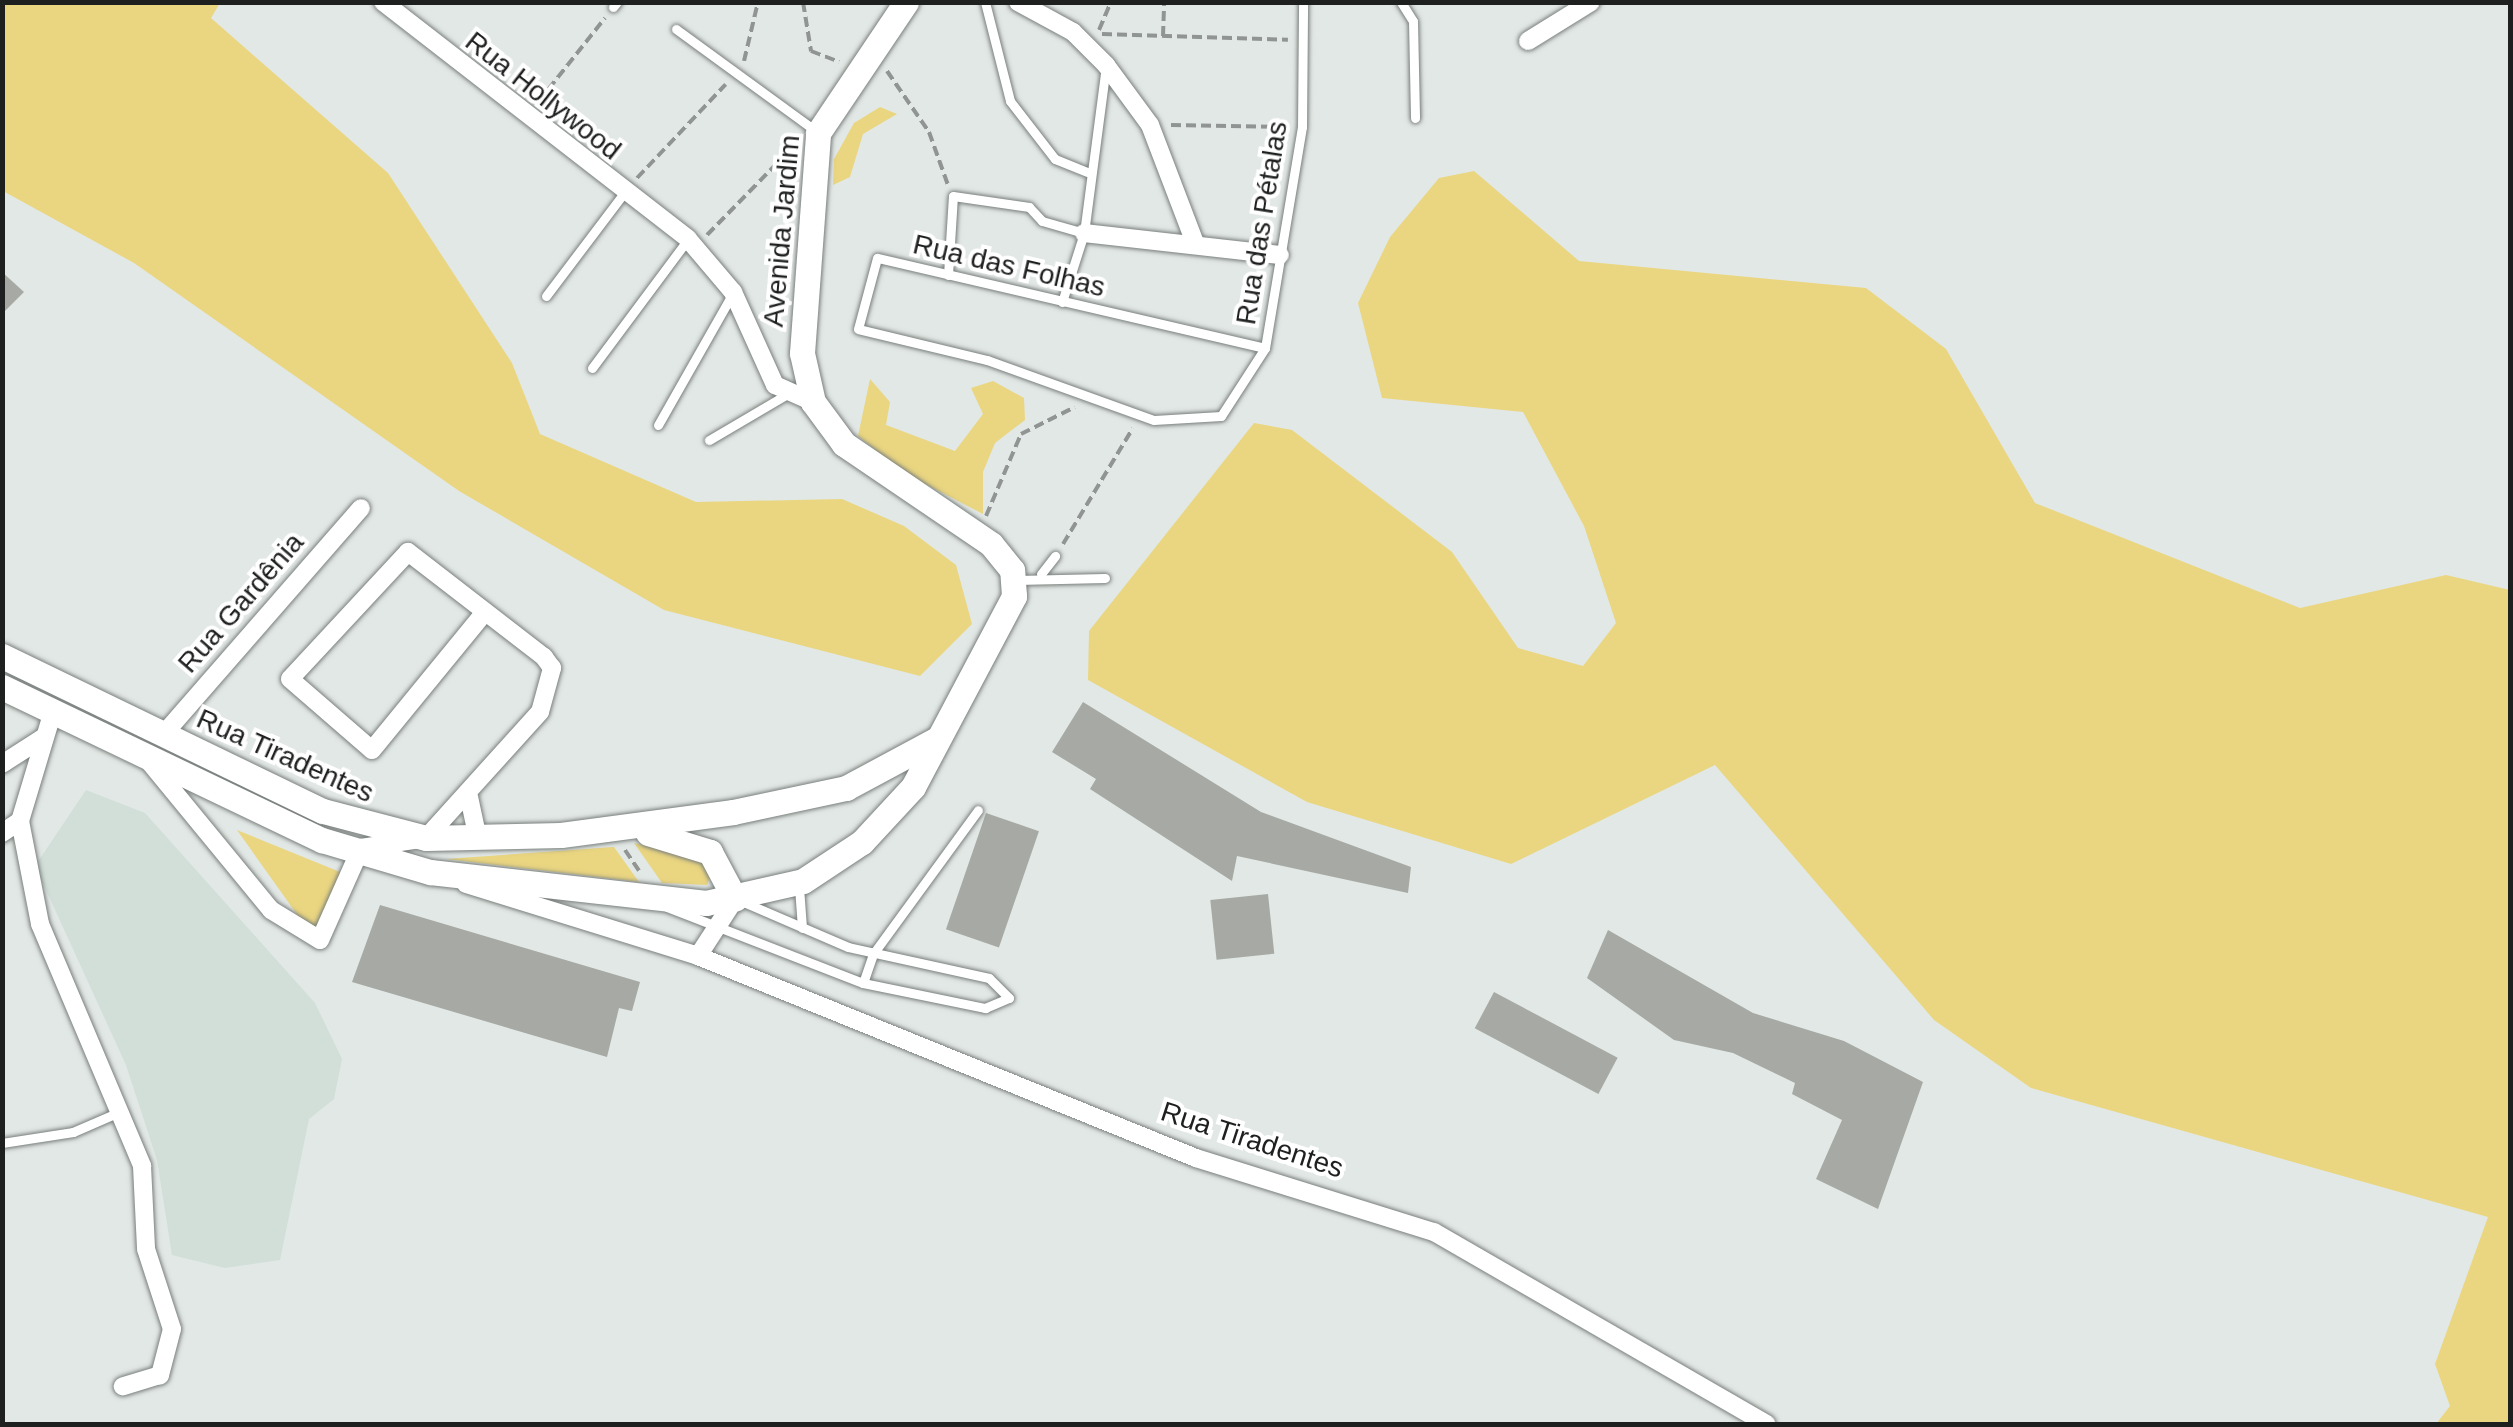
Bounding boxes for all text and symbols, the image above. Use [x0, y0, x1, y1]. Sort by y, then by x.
street label: Rua Hollywood [458, 25, 628, 167]
street label: Rua das Pétalas [1229, 119, 1295, 327]
street label: Avenida Jardim [757, 134, 807, 328]
street label: Rua das Folhas [910, 228, 1108, 304]
street label: Rua Gardênia [171, 526, 311, 680]
street label: Rua Tiradentes [191, 702, 379, 810]
street label: Rua Tiradentes [1156, 1095, 1348, 1185]

